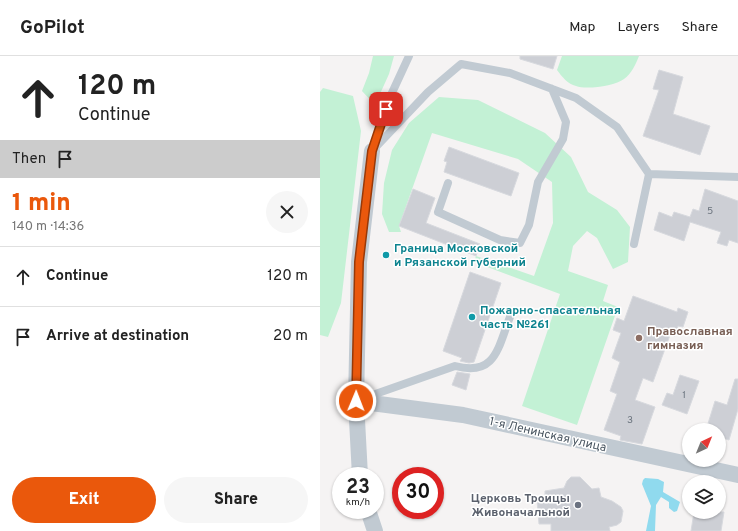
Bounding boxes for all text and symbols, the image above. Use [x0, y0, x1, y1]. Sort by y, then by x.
text: GoPilot [20, 16, 85, 40]
text: Map [569, 19, 595, 36]
text: Layers [617, 19, 659, 36]
text: Share [681, 19, 718, 36]
text: 120 m [78, 69, 156, 105]
icon: ahead [12, 72, 64, 124]
pin [369, 92, 403, 126]
icon: arrive [375, 98, 397, 120]
text: Continue [78, 104, 150, 127]
icon: arrive [54, 148, 76, 170]
text: Then [12, 150, 46, 169]
text: 1 min [12, 189, 71, 219]
button: close [266, 191, 308, 233]
house number: 5 [707, 205, 713, 218]
text: 140 m · 14:36 [12, 219, 84, 235]
place label: Граница Московской и Рязанской губерний [394, 241, 526, 271]
marker: Граница Московской и Рязанской губерний [381, 250, 391, 260]
icon: ahead [12, 266, 34, 288]
text: Continue [46, 267, 108, 286]
text: 120 m [267, 267, 308, 286]
place label: Пожарно-спасательная часть №261 [480, 303, 621, 333]
marker: Пожарно-спасательная часть №261 [467, 312, 477, 322]
place label: Православная гимназия [647, 324, 733, 354]
icon: arrive [12, 326, 34, 348]
text: Arrive at destination [46, 327, 189, 346]
text: 20 m [273, 327, 308, 346]
marker: Православная гимназия [634, 333, 644, 343]
position arrow [335, 380, 377, 422]
house number: 1 [682, 389, 686, 402]
street label: 1-я Ленинская улица [488, 414, 608, 456]
house number: 3 [627, 414, 633, 427]
north arrow [682, 423, 726, 467]
map controls [682, 423, 726, 519]
speed limit sign: 30 [392, 467, 444, 519]
text: 23 [346, 475, 370, 501]
button: layers [682, 475, 726, 519]
button: Exit [12, 477, 156, 523]
button: Share [164, 477, 308, 523]
place label: Церковь Троицы Живоначальной [471, 491, 570, 521]
text: km/h [346, 496, 370, 509]
marker: Церковь Троицы Живоначальной [573, 500, 583, 510]

